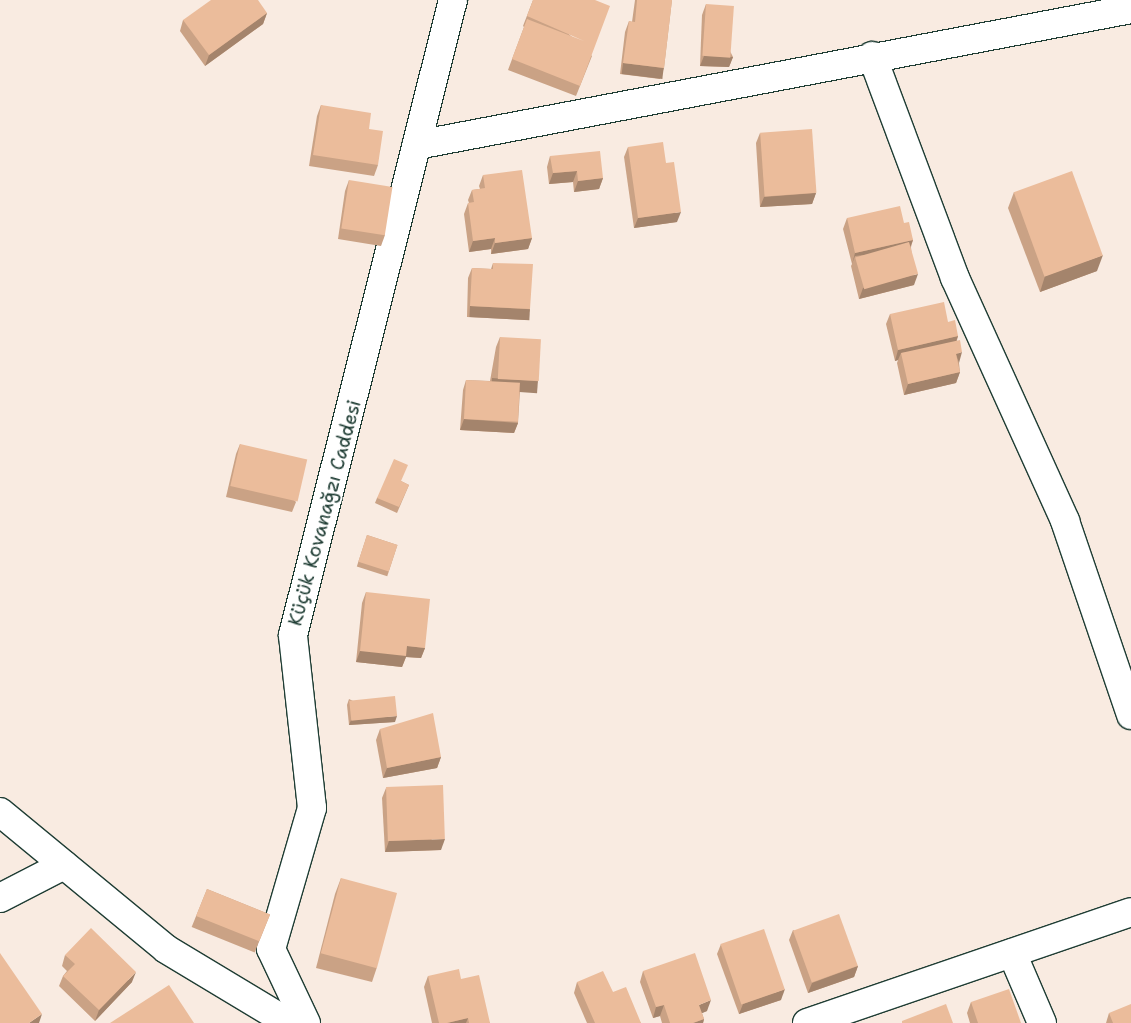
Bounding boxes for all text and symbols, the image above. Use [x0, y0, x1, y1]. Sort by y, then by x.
street label: Küçük Kovanağzı Caddesi [284, 398, 366, 628]

